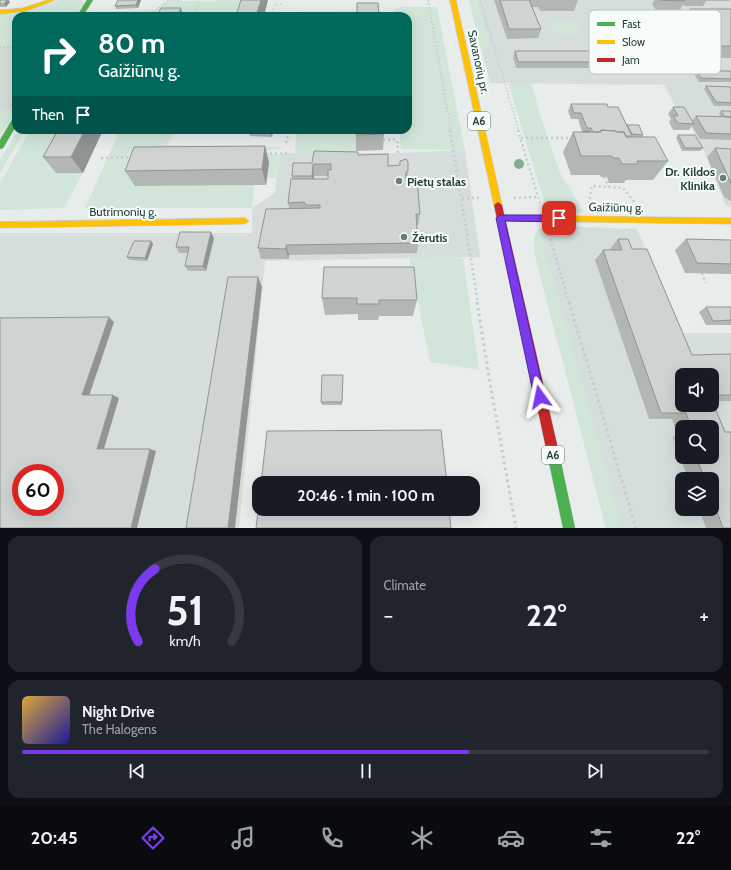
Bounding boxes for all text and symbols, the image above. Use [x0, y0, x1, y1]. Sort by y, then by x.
legend [589, 10, 721, 74]
text: Fast [622, 17, 641, 31]
text: 80 m [98, 26, 165, 60]
icon: right [32, 28, 84, 80]
street label: Savanorių pr. [465, 28, 493, 96]
text: Slow [622, 35, 645, 49]
text: Jam [621, 53, 640, 67]
text: Gaižiūnų g. [98, 60, 181, 82]
icon: arrive [72, 104, 94, 126]
text: Then [32, 106, 64, 124]
road number: A6 [468, 112, 490, 130]
place label: Dr. Kildos Klinika [665, 164, 715, 193]
marker: Dr. Kildos Klinika [718, 173, 728, 183]
place label: Pietų stalas [407, 174, 466, 189]
marker: Pietų stalas [394, 176, 404, 186]
street label: Gaižiūnų g. [588, 199, 644, 215]
pin [542, 201, 576, 235]
street label: Butrimonių g. [89, 204, 157, 219]
icon: arrive [548, 207, 570, 229]
place label: Žėrutis [412, 230, 447, 245]
marker: Žėrutis [399, 232, 409, 242]
map controls [675, 368, 719, 516]
button: sound [675, 368, 719, 412]
position arrow [519, 376, 561, 418]
button: search [675, 420, 719, 464]
road number: A6 [542, 446, 564, 464]
speed limit sign: 60 [12, 464, 64, 516]
button: layers [675, 472, 719, 516]
text: 20:46 · 1 min · 100 m [297, 487, 435, 505]
text: Climate [384, 577, 426, 593]
text: 51 [166, 585, 204, 635]
text: 22° [526, 597, 566, 634]
text: − [384, 602, 393, 629]
text: + [699, 602, 709, 629]
text: km/h [169, 632, 200, 650]
text: Night Drive [82, 703, 155, 721]
text: The Halogens [82, 721, 157, 737]
icon: previous [126, 760, 148, 782]
icon: pause [355, 760, 377, 782]
icon: next [584, 760, 606, 782]
icon: directions [139, 824, 167, 852]
icon: music [229, 824, 257, 852]
icon: phone [318, 824, 346, 852]
icon: climate [408, 824, 436, 852]
icon: car [497, 824, 525, 852]
icon: filters [587, 824, 615, 852]
text: 20:45 [31, 827, 78, 849]
text: 22° [676, 827, 700, 849]

